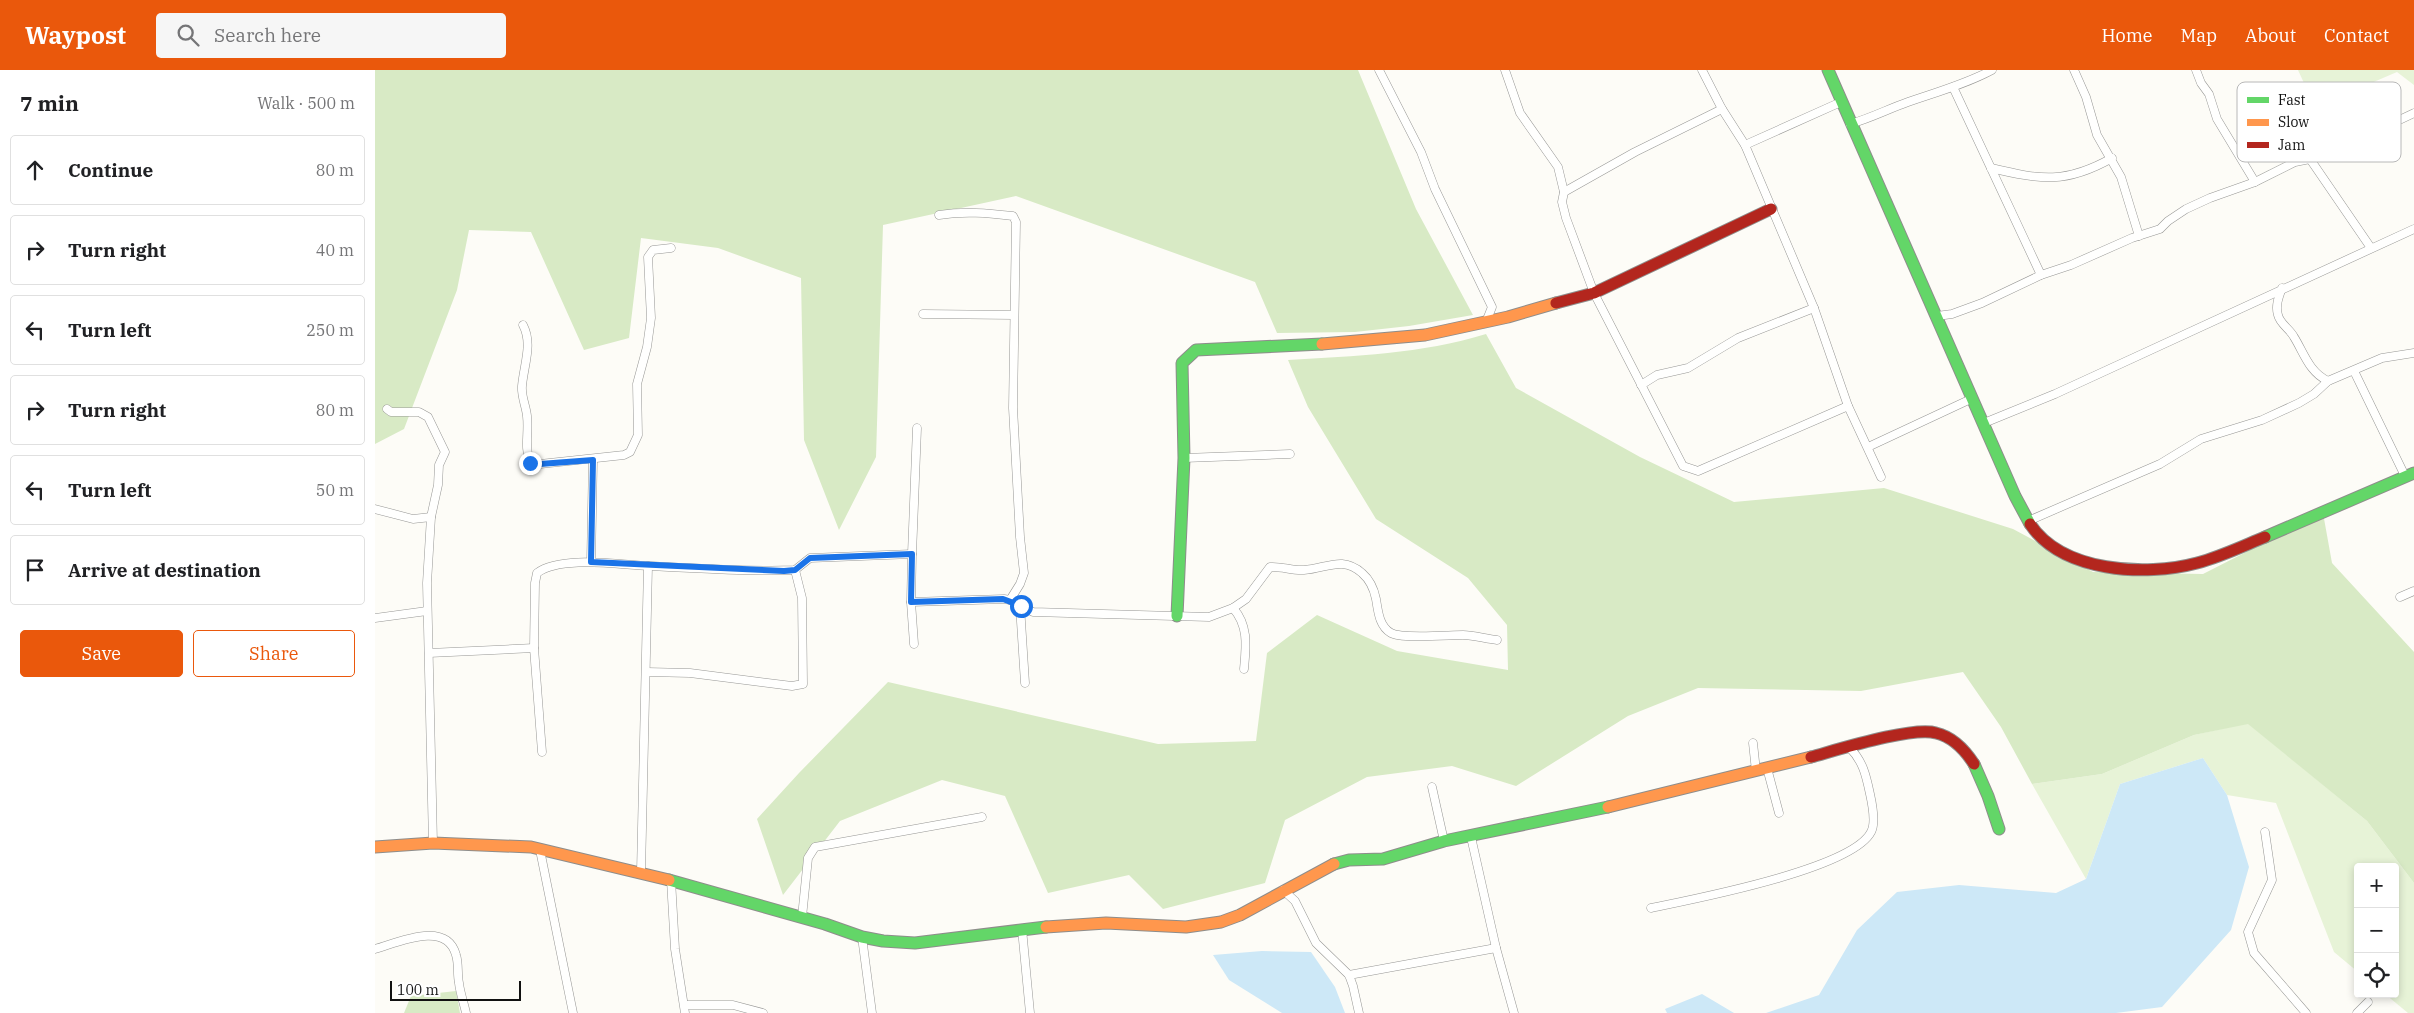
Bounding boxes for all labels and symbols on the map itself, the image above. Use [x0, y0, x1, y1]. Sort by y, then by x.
legend [2237, 82, 2401, 162]
text: Fast [2278, 91, 2306, 109]
text: Slow [2278, 113, 2309, 131]
text: Jam [2278, 136, 2305, 154]
route end [519, 452, 542, 475]
route start [1010, 595, 1033, 618]
scale bar [390, 978, 521, 1001]

